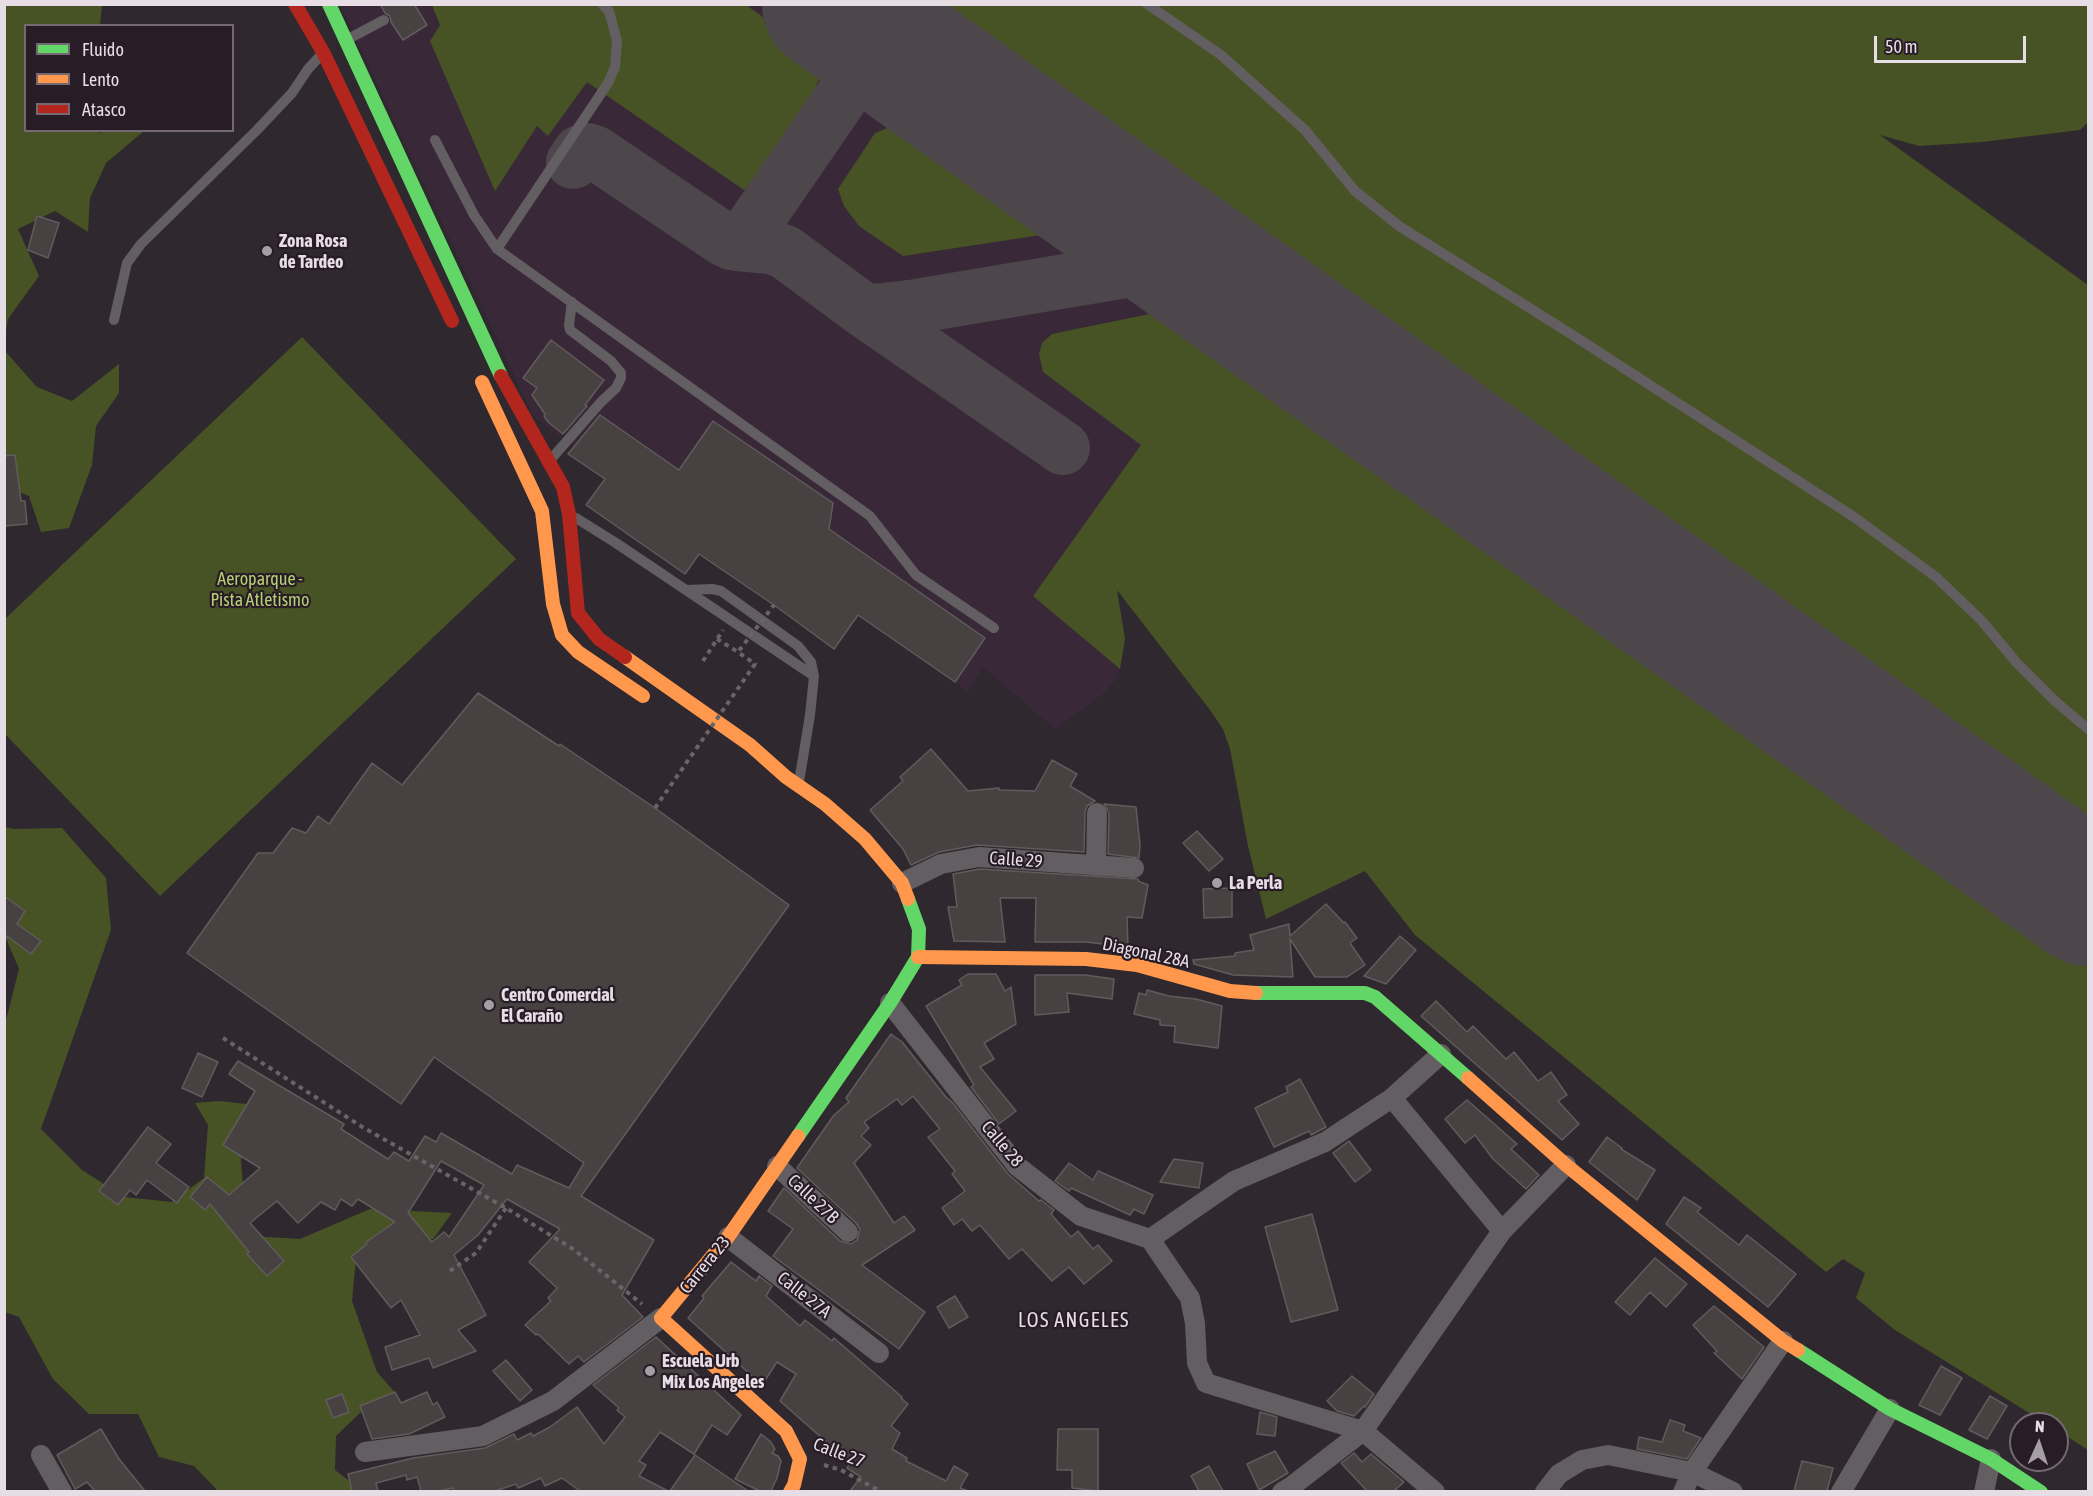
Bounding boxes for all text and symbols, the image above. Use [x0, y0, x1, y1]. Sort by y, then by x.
legend [24, 24, 234, 132]
scale bar [1877, 24, 2028, 62]
text: 50 m [1885, 36, 1917, 57]
text: Fluido [82, 39, 124, 60]
text: Lento [82, 69, 119, 90]
text: Atasco [82, 99, 126, 120]
place label: Zona Rosa de Tardeo [279, 230, 347, 272]
marker: Zona Rosa de Tardeo [260, 244, 274, 258]
park label: Aeroparque - Pista Atletismo [211, 568, 309, 610]
street label: Calle 29 [989, 847, 1043, 873]
place label: La Perla [1229, 872, 1282, 894]
marker: La Perla [1210, 876, 1224, 890]
street label: Diagonal 28A [1100, 933, 1192, 973]
place label: Centro Comercial El Caraño [501, 984, 614, 1026]
marker: Centro Comercial El Caraño [482, 998, 496, 1012]
street label: Calle 28 [977, 1117, 1027, 1171]
street label: Calle 27B [783, 1170, 843, 1228]
street label: Carrera 23 [675, 1232, 735, 1298]
street label: Calle 27A [773, 1267, 835, 1323]
district label: LOS ANGELES [1018, 1309, 1130, 1333]
place label: Escuela Urb Mix Los Angeles [662, 1350, 764, 1392]
marker: Escuela Urb Mix Los Angeles [643, 1364, 657, 1378]
north arrow [2009, 1412, 2069, 1472]
text: N [2035, 1417, 2045, 1435]
street label: Calle 27 [810, 1433, 868, 1473]

